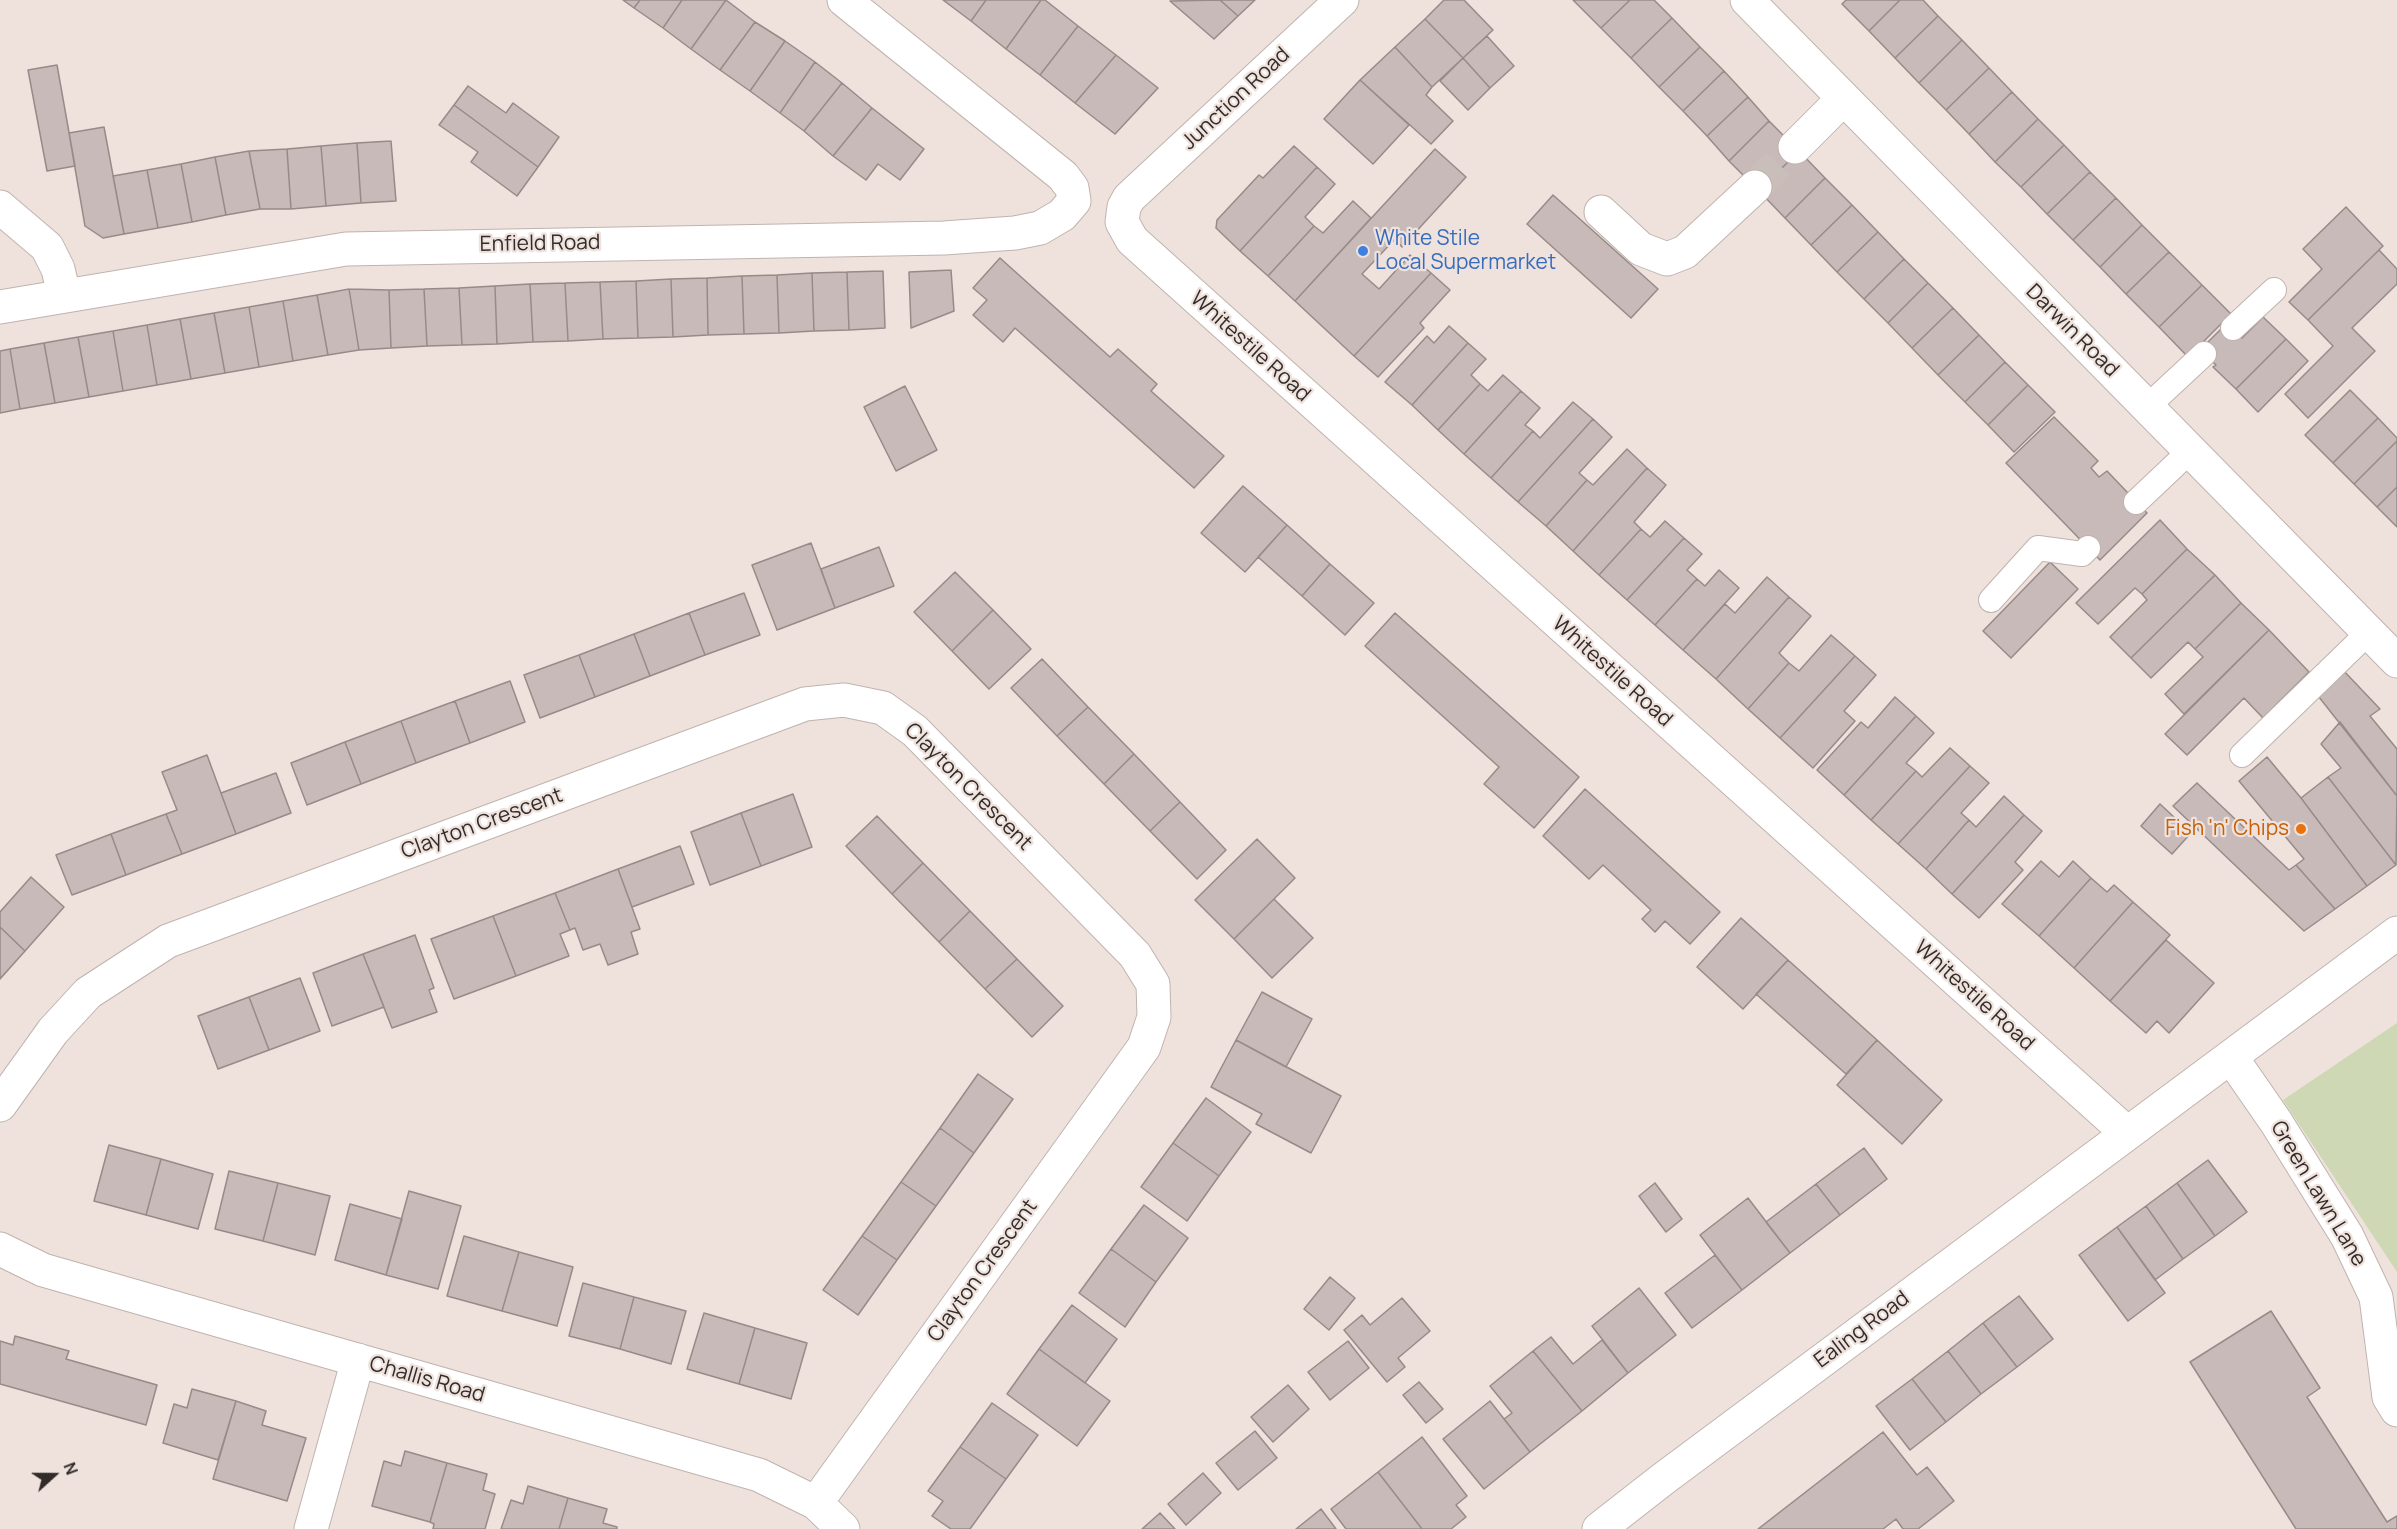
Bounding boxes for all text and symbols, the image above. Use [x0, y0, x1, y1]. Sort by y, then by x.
street label: Junction Road [1177, 43, 1295, 155]
place label: White Stile Local Supermarket [1375, 226, 1556, 276]
street label: Enfield Road [479, 230, 601, 258]
marker: White Stile Local Supermarket [1356, 244, 1370, 258]
street label: Darwin Road [2020, 279, 2124, 383]
street label: Whitestile Road [1185, 287, 1315, 407]
street label: Whitestile Road [1547, 612, 1677, 732]
street label: Clayton Crescent [899, 718, 1037, 856]
street label: Clayton Crescent [398, 783, 566, 865]
place label: Fish 'n' Chips [2165, 816, 2289, 842]
marker: Fish 'n' Chips [2294, 822, 2308, 836]
street label: Whitestile Road [1909, 936, 2039, 1056]
street label: Green Lawn Lane [2265, 1117, 2371, 1271]
street label: Clayton Crescent [923, 1195, 1043, 1347]
street label: Ealing Road [1810, 1286, 1914, 1374]
street label: Challis Road [366, 1352, 488, 1408]
north arrow [24, 1445, 84, 1505]
text: N [58, 1459, 83, 1478]

